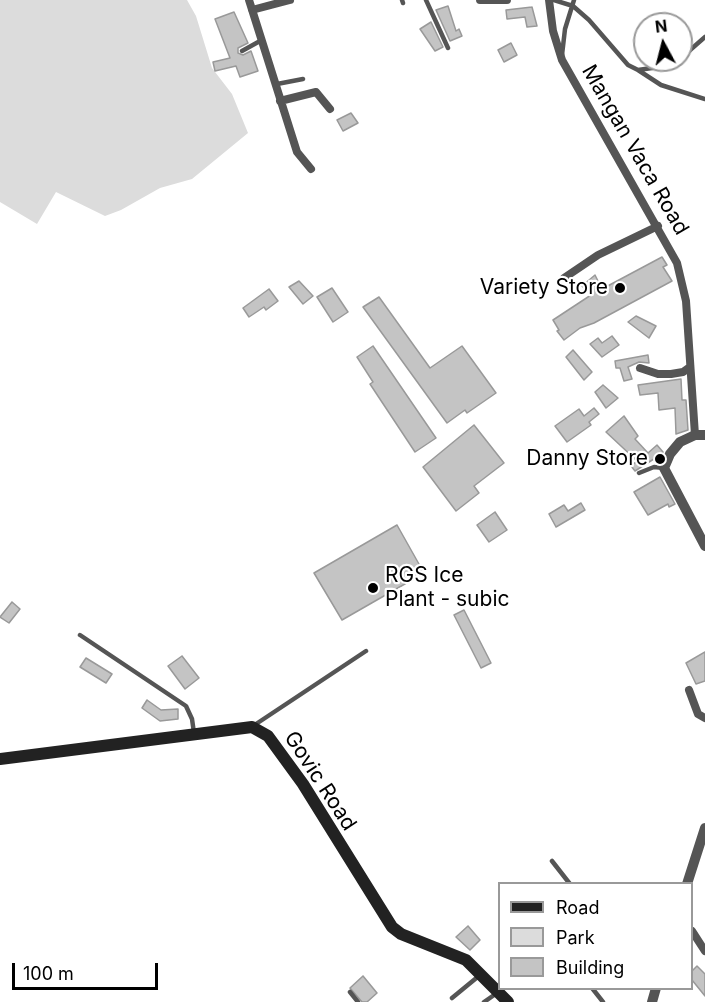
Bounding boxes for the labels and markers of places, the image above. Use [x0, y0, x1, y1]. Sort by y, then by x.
place label: Variety Store [480, 275, 608, 301]
marker: Variety Store [613, 281, 627, 295]
place label: Danny Store [526, 446, 648, 472]
marker: Danny Store [653, 452, 667, 466]
place label: RGS Ice Plant - subic [385, 563, 509, 613]
marker: RGS Ice Plant - subic [366, 581, 380, 595]

